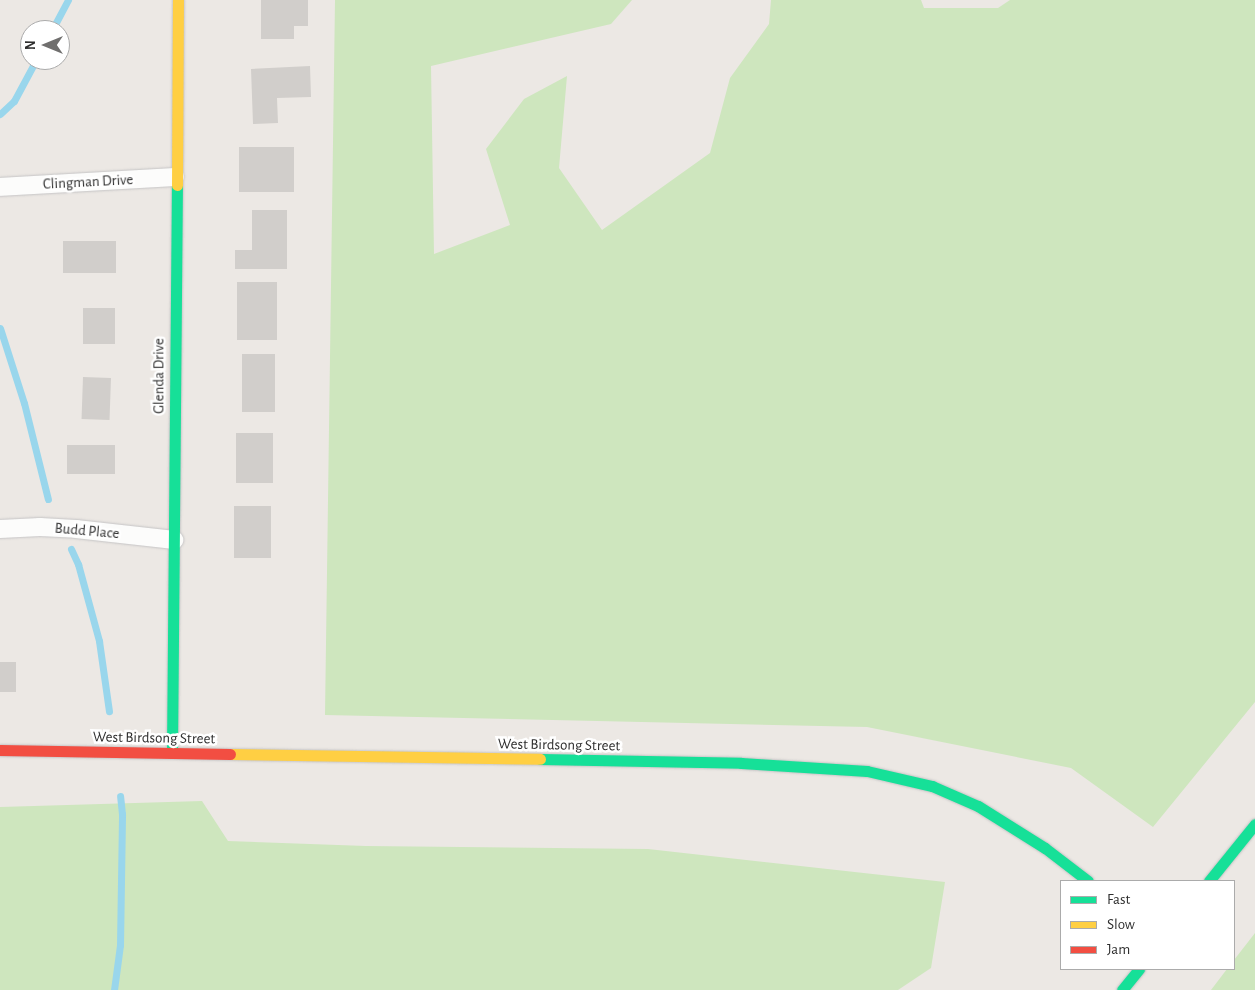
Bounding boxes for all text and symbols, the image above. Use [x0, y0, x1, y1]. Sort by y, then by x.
north arrow [20, 20, 70, 70]
text: N [24, 40, 38, 50]
street label: Clingman Drive [42, 171, 134, 193]
street label: Glenda Drive [150, 338, 168, 414]
street label: Budd Place [54, 519, 120, 543]
street label: West Birdsong Street [93, 728, 215, 748]
street label: West Birdsong Street [498, 735, 620, 755]
legend [1060, 880, 1235, 970]
text: Fast [1107, 892, 1130, 907]
text: Slow [1107, 917, 1135, 932]
text: Jam [1107, 942, 1130, 957]

